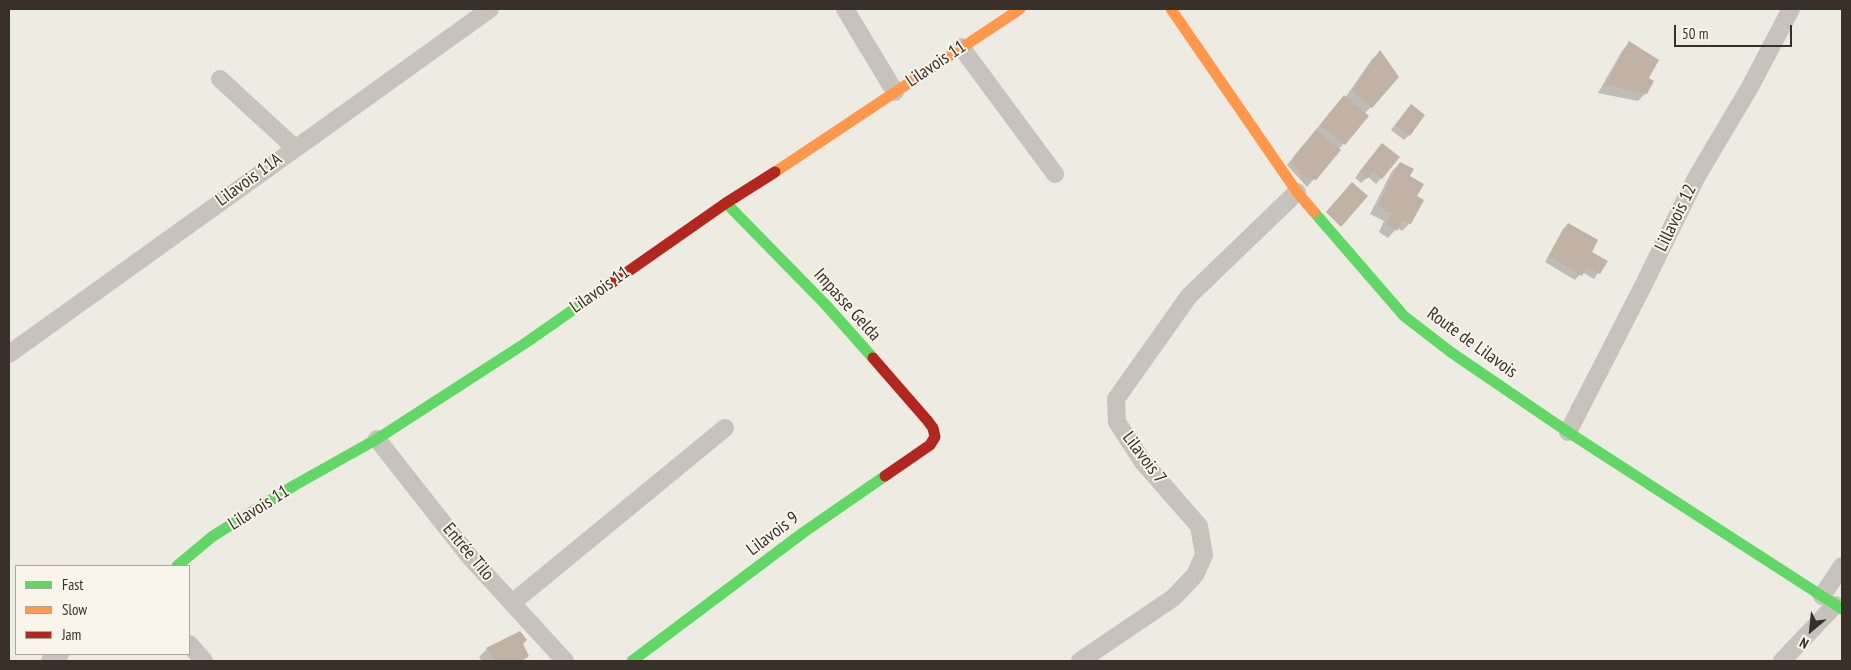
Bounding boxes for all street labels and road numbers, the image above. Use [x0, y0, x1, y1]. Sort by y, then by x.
street label: Lilavois 11 [902, 36, 970, 92]
street label: Lilavois 11A [212, 149, 286, 211]
street label: Lillavois 12 [1651, 181, 1701, 255]
street label: Lilavois 11 [566, 262, 634, 318]
street label: Impasse Gelda [809, 264, 885, 346]
street label: Route de Lilavois [1423, 303, 1521, 383]
street label: Lilavois 7 [1117, 428, 1171, 488]
street label: Lilavois 11 [225, 481, 293, 535]
street label: Lilavois 9 [743, 507, 803, 561]
street label: Entrée Tilo [438, 519, 498, 585]

